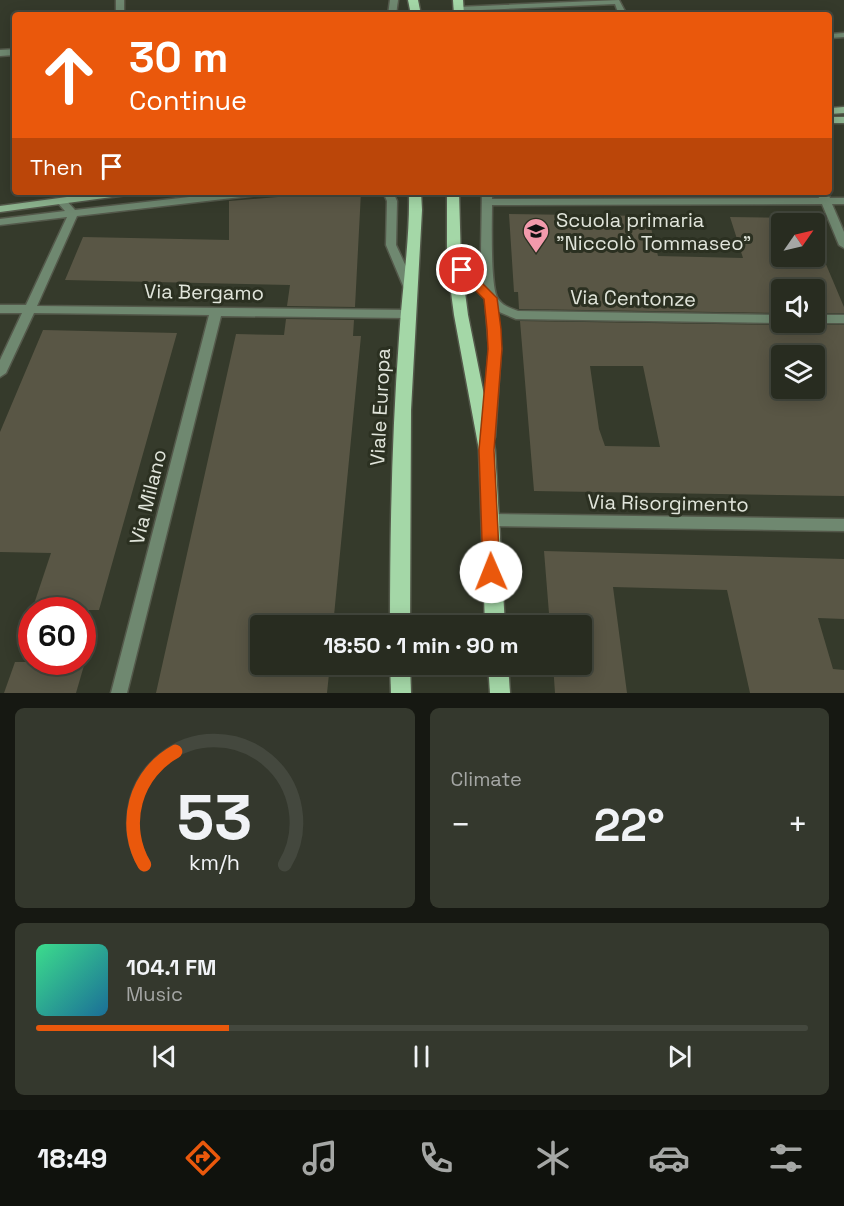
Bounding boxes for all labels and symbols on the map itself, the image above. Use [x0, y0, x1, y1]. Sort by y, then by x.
place label: Scuola primaria "Niccolò Tommaseo" [556, 207, 751, 256]
north arrow [771, 213, 825, 267]
school or university icon: Scuola primaria "Niccolò Tommaseo" [521, 216, 551, 254]
pin [436, 244, 487, 295]
street label: Via Bergamo [144, 278, 264, 306]
street label: Via Centonze [570, 284, 696, 312]
street label: Viale Europa [364, 347, 396, 467]
street label: Via Milano [124, 447, 172, 547]
street label: Via Risorgimento [587, 489, 749, 517]
position arrow [459, 540, 523, 604]
speed limit sign: 60 [18, 597, 96, 675]

